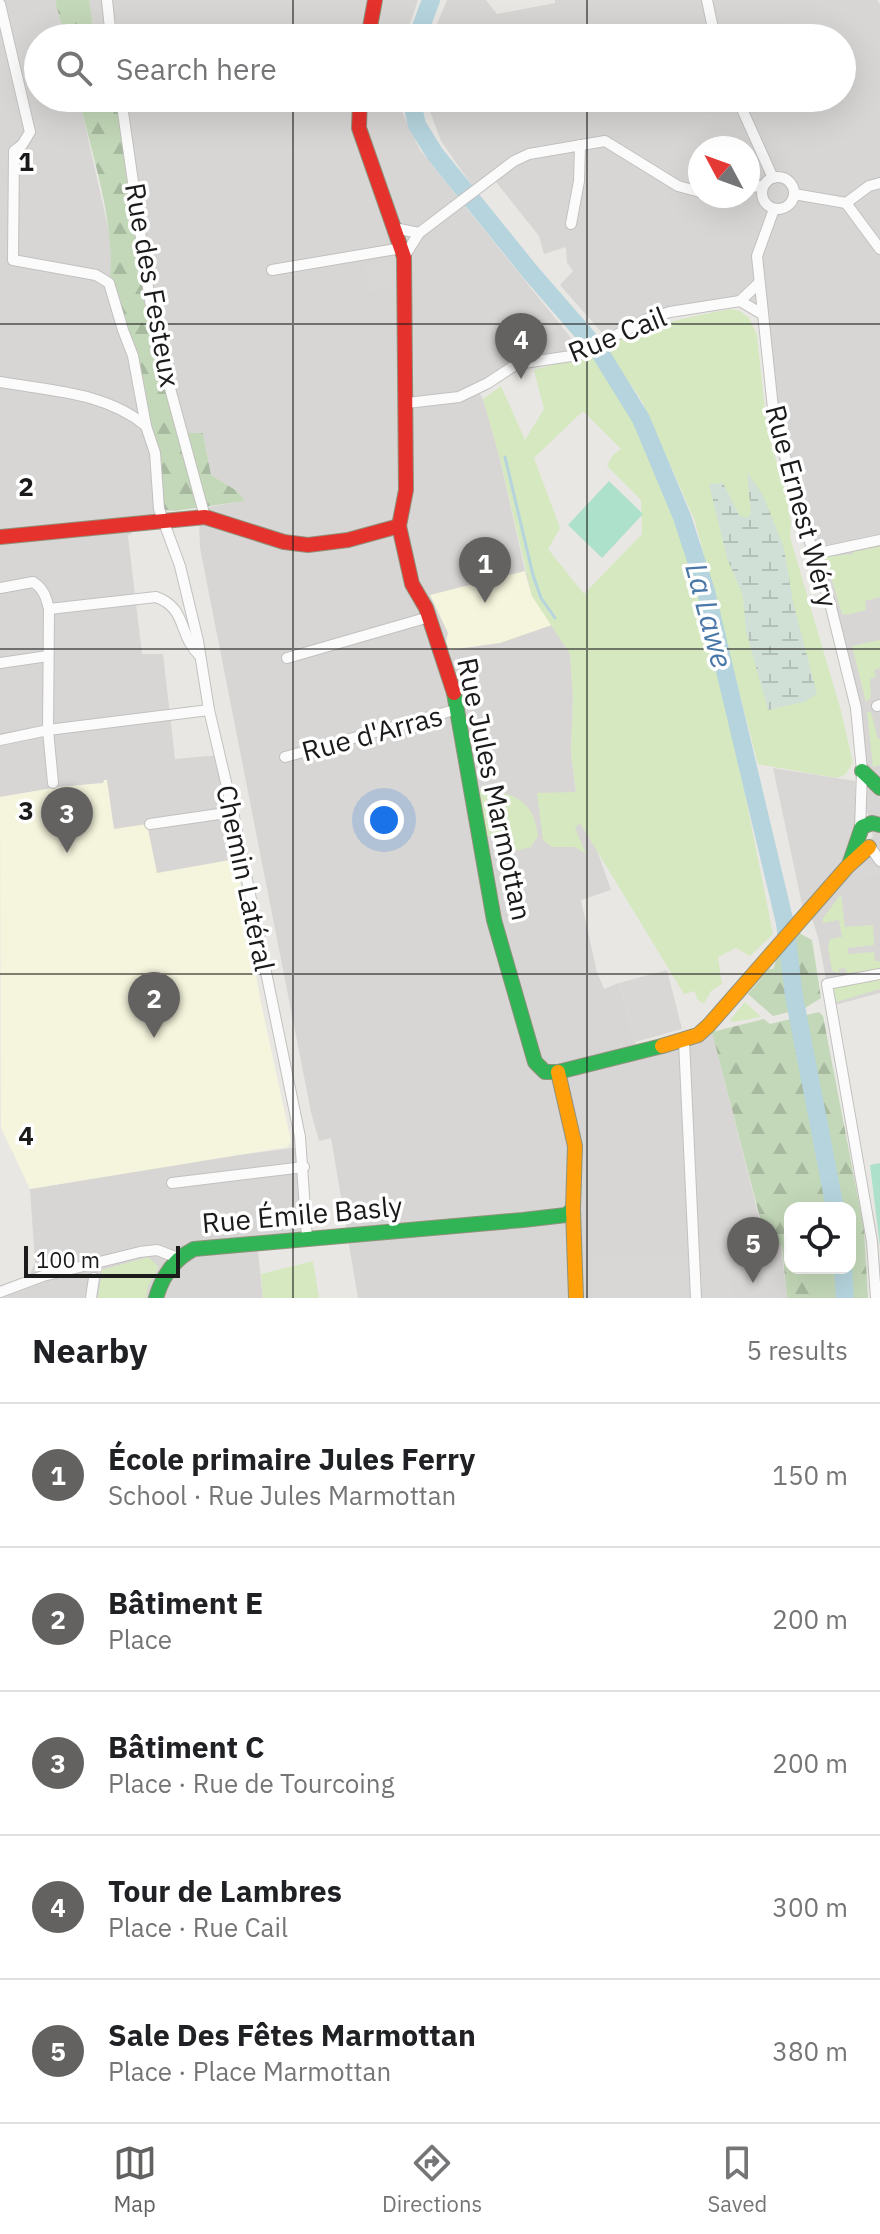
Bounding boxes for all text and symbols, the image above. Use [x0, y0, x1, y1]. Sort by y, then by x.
search box [24, 24, 856, 112]
icon: search [52, 46, 96, 90]
text: Search here [116, 49, 277, 88]
north arrow [688, 136, 760, 208]
text: 1 [18, 144, 34, 178]
street label: Rue des Festeux [117, 180, 189, 390]
street label: Rue Cail [562, 298, 672, 370]
pin: 4 [495, 313, 547, 379]
street label: Rue Ernest Wéry [757, 401, 847, 611]
text: 2 [18, 469, 34, 503]
pin: 1 [459, 537, 511, 603]
water label: La Lawe [677, 558, 743, 672]
street label: Rue Jules Marmottan [449, 654, 541, 924]
street label: Rue d'Arras [297, 696, 447, 770]
street label: Chemin Latéral [208, 782, 284, 974]
pin: 3 [41, 787, 93, 853]
text: 3 [18, 793, 34, 827]
your location [364, 800, 404, 840]
pin: 2 [128, 972, 180, 1038]
text: 4 [18, 1118, 34, 1152]
street label: Rue Émile Basly [200, 1187, 404, 1241]
map controls [784, 1202, 856, 1274]
button: locate [784, 1202, 856, 1274]
pin: 5 [727, 1217, 779, 1283]
scale bar [24, 1242, 180, 1278]
text: 100 m [36, 1245, 100, 1274]
text: Nearby [32, 1328, 147, 1372]
text: 5 results [746, 1333, 848, 1367]
text: École primaire Jules Ferry [108, 1439, 475, 1478]
text: 1 [50, 1458, 66, 1492]
text: 150 m [772, 1458, 848, 1492]
text: School · Rue Jules Marmottan [108, 1478, 456, 1512]
text: Bâtiment E [108, 1583, 263, 1622]
text: 2 [50, 1602, 66, 1636]
text: 200 m [772, 1602, 848, 1636]
text: Place [108, 1622, 172, 1656]
text: Bâtiment C [108, 1727, 265, 1766]
text: 3 [50, 1746, 66, 1780]
text: 200 m [772, 1746, 848, 1780]
text: Place · Rue de Tourcoing [108, 1766, 394, 1800]
text: Tour de Lambres [108, 1871, 342, 1910]
text: 4 [50, 1890, 66, 1924]
text: 300 m [772, 1890, 848, 1924]
text: Place · Rue Cail [108, 1910, 288, 1944]
text: Sale Des Fêtes Marmottan [108, 2015, 476, 2054]
text: 5 [50, 2034, 66, 2068]
text: 380 m [772, 2034, 848, 2068]
text: Place · Place Marmottan [108, 2054, 391, 2088]
tab: Map [113, 2141, 157, 2218]
tab: Directions [382, 2141, 482, 2218]
tab: Saved [707, 2141, 767, 2218]

